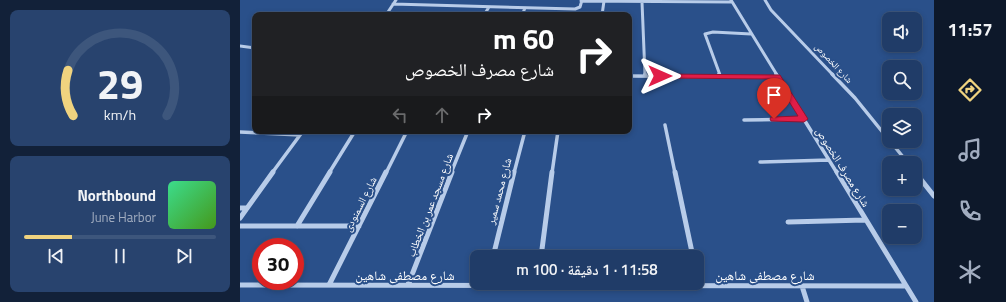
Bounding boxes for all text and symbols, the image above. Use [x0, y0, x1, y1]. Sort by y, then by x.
map controls [882, 12, 922, 244]
button: sound [882, 12, 922, 52]
text: 11:57 [948, 16, 992, 43]
text: 60 m [493, 17, 554, 60]
icon: right [568, 28, 620, 80]
street label: شارع الخصوص [812, 40, 856, 86]
text: 29 [97, 52, 143, 115]
position arrow [639, 55, 681, 97]
text: شارع مصرف الخصوص [405, 56, 554, 83]
button: search [882, 60, 922, 100]
icon: directions [956, 76, 984, 104]
pin [757, 78, 791, 119]
icon: arrive [763, 84, 785, 106]
text: km/h [104, 104, 136, 126]
icon: left [389, 104, 411, 126]
icon: ahead [431, 104, 453, 126]
icon: right [473, 104, 495, 126]
button: layers [882, 108, 922, 148]
street label: شارع مصرف الخصوص [812, 124, 874, 210]
icon: music [956, 136, 984, 164]
street label: شارع مسجد عمر بن الخطاب [403, 151, 457, 259]
street label: شارع محمد سمير [482, 156, 516, 227]
button: + [882, 156, 922, 196]
street label: شارع السمنودى [339, 174, 381, 234]
text: Northbound [77, 184, 156, 207]
icon: phone [956, 197, 984, 225]
button: − [882, 204, 922, 244]
text: June Harbor [91, 207, 156, 227]
speed limit sign: 30 [252, 238, 304, 290]
icon: previous [45, 245, 67, 267]
icon: pause [109, 245, 131, 267]
icon: next [173, 245, 195, 267]
text: 11:58 · 1 دقيقة · 100 m [516, 258, 658, 281]
icon: climate [956, 258, 984, 286]
street label: شارع مصطفى شاهين [355, 265, 455, 285]
street label: شارع مصطفى شاهين [715, 265, 815, 285]

